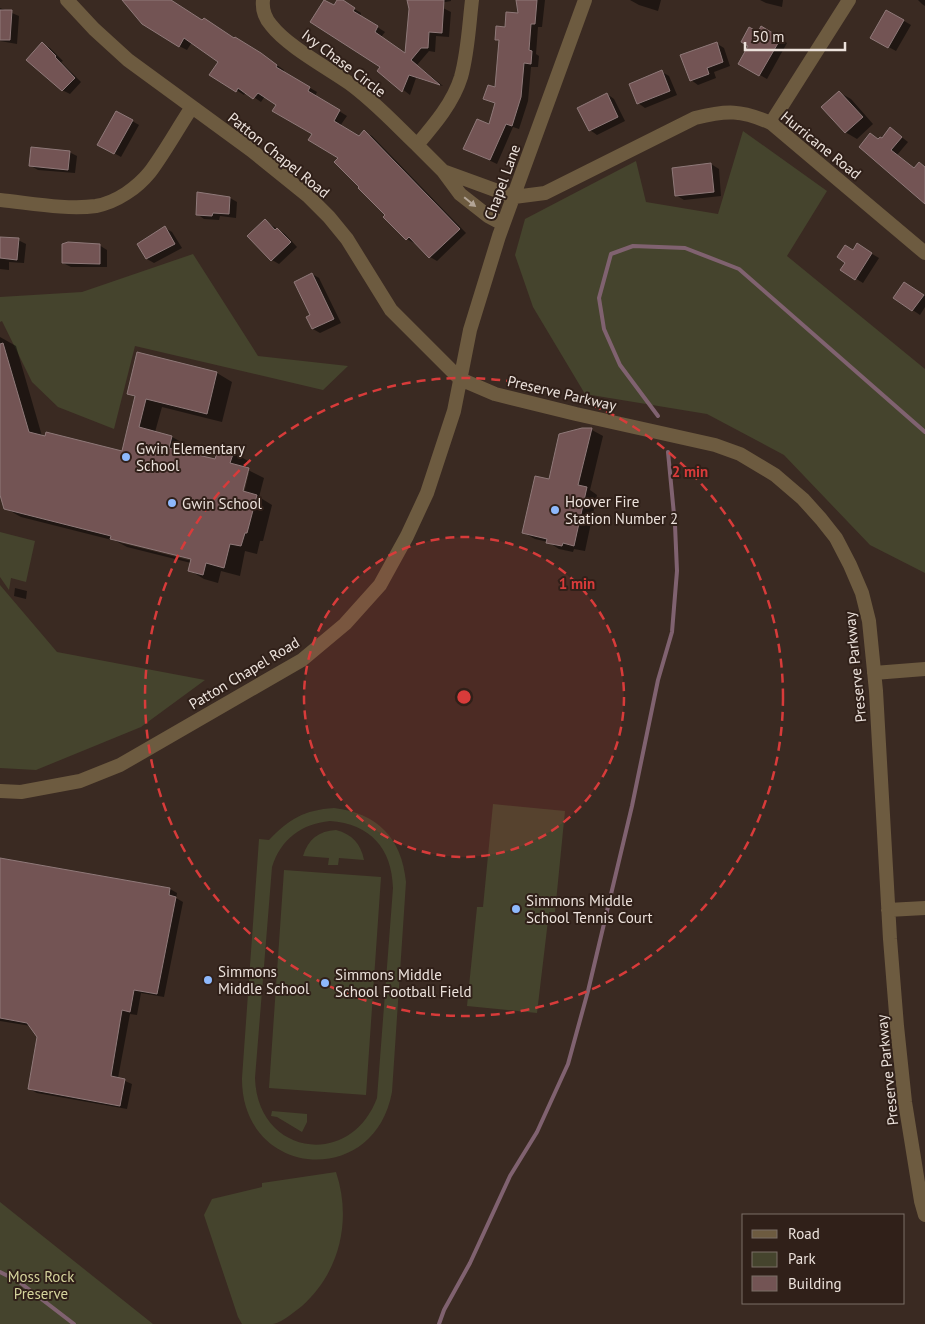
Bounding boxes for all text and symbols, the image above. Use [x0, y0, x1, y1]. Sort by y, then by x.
scale bar [745, 20, 845, 52]
street label: Ivy Chase Circle [298, 25, 390, 101]
text: 50 m [752, 27, 785, 46]
street label: Hurricane Road [777, 107, 865, 183]
street label: Patton Chapel Road [224, 108, 334, 202]
street label: Chapel Lane [480, 142, 524, 222]
one-way arrow [463, 196, 476, 207]
street label: Preserve Parkway [506, 371, 618, 415]
place label: Gwin Elementary School [136, 439, 245, 475]
marker: Gwin Elementary School [120, 451, 132, 463]
text: 2 min [672, 462, 708, 481]
place label: Hoover Fire Station Number 2 [565, 492, 678, 528]
place label: Gwin School [182, 494, 262, 513]
marker: Gwin School [166, 497, 178, 509]
marker: Hoover Fire Station Number 2 [549, 504, 561, 516]
text: 1 min [559, 574, 595, 593]
street label: Preserve Parkway [840, 611, 870, 723]
street label: Patton Chapel Road [185, 632, 303, 714]
centre of rings [455, 688, 473, 706]
place label: Simmons Middle School Tennis Court [526, 891, 653, 927]
marker: Simmons Middle School Tennis Court [510, 903, 522, 915]
place label: Simmons Middle School [218, 962, 310, 998]
place label: Simmons Middle School Football Field [335, 965, 471, 1001]
marker: Simmons Middle School [202, 974, 214, 986]
marker: Simmons Middle School Football Field [319, 977, 331, 989]
street label: Preserve Parkway [872, 1014, 902, 1126]
legend [742, 1214, 905, 1304]
text: Road [788, 1224, 820, 1243]
text: Park [788, 1249, 816, 1268]
park label: Moss Rock Preserve [8, 1267, 75, 1303]
text: Building [788, 1274, 842, 1293]

